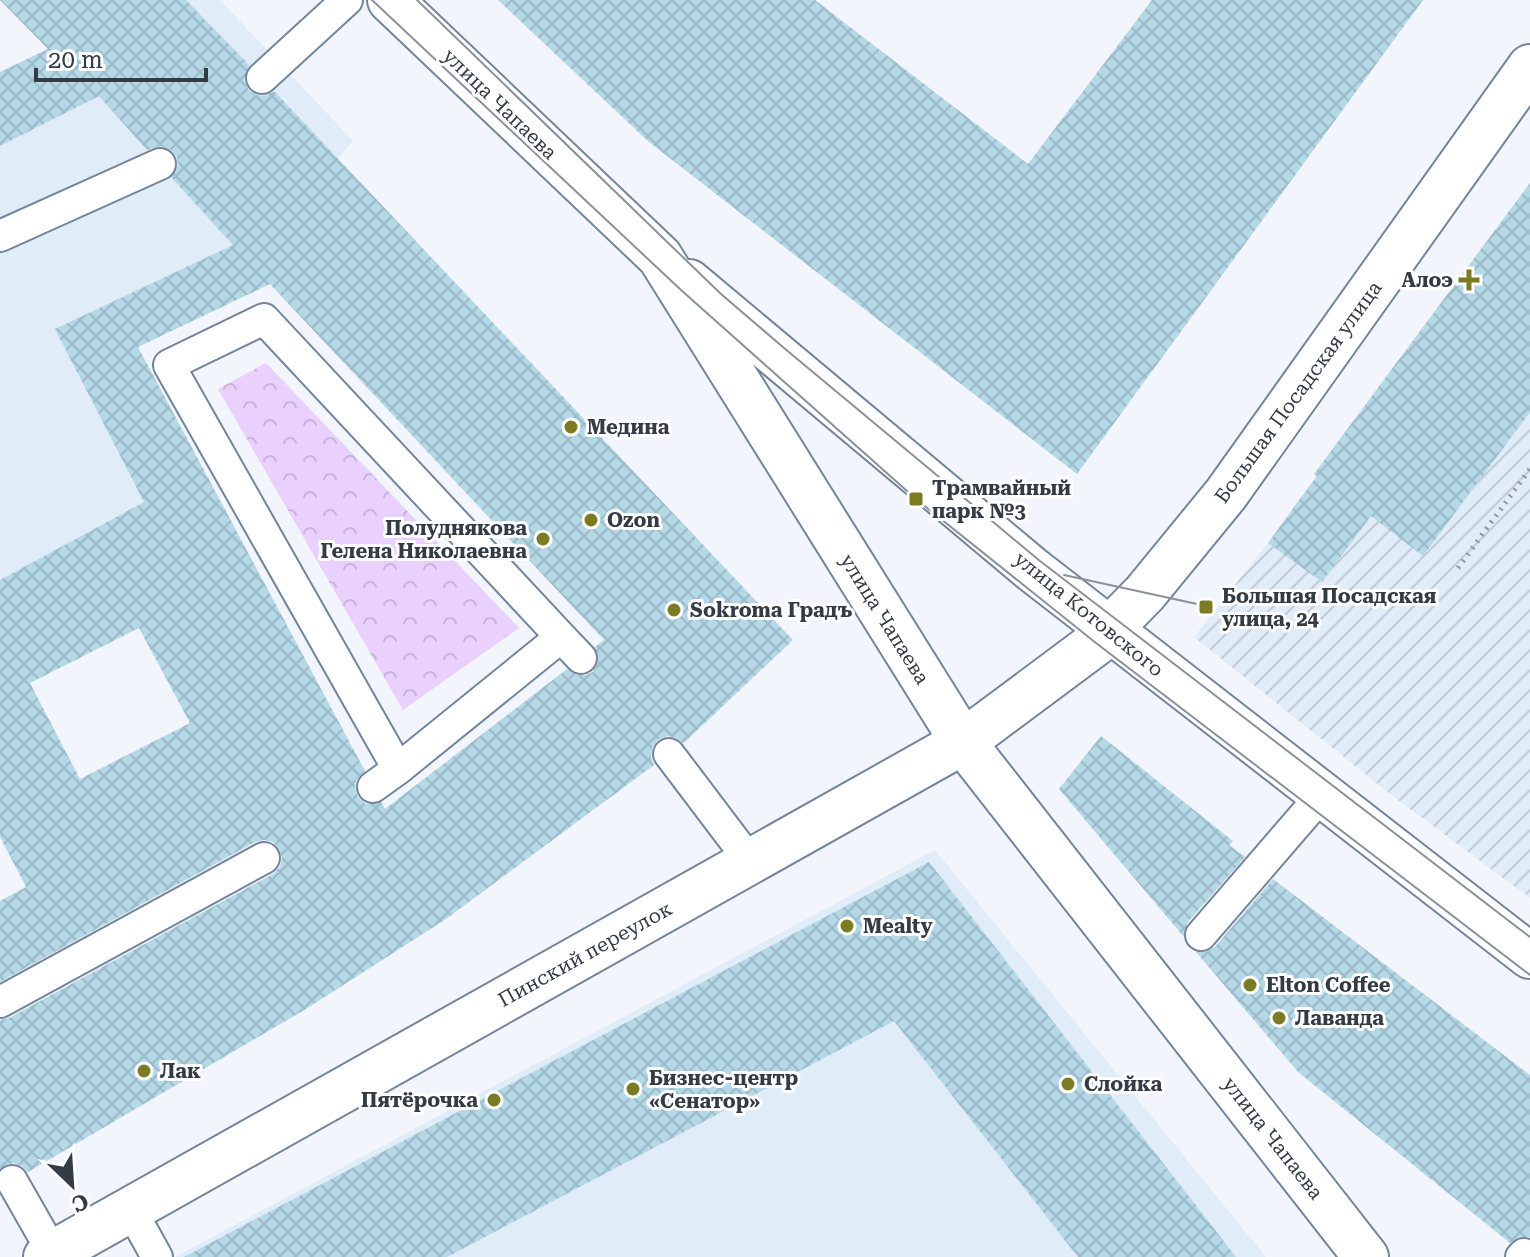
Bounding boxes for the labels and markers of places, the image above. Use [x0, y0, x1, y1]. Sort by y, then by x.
place label: Алоэ [1401, 268, 1453, 292]
marker: Алоэ [1460, 271, 1478, 289]
place label: Медина [587, 415, 670, 439]
marker: Медина [562, 418, 580, 436]
place label: Трамвайный парк №3 [932, 476, 1071, 523]
marker: Трамвайный парк №3 [907, 490, 925, 508]
place label: Ozon [607, 508, 660, 532]
marker: Ozon [582, 511, 600, 529]
place label: Полуднякова Гелена Николаевна [320, 516, 527, 563]
marker: Полуднякова Гелена Николаевна [534, 530, 552, 548]
place label: Большая Посадская улица, 24 [1222, 584, 1437, 631]
place label: Sokroma Градъ [690, 598, 853, 622]
marker: Большая Посадская улица, 24 [1197, 598, 1215, 616]
marker: Sokroma Градъ [665, 601, 683, 619]
place label: Mealty [863, 914, 933, 938]
marker: Mealty [838, 917, 856, 935]
place label: Elton Coffee [1266, 973, 1391, 997]
marker: Elton Coffee [1241, 976, 1259, 994]
place label: Лаванда [1295, 1006, 1384, 1030]
marker: Лаванда [1270, 1009, 1288, 1027]
place label: Лак [160, 1059, 201, 1083]
marker: Лак [135, 1062, 153, 1080]
place label: Бизнес-центр «Сенатор» [649, 1066, 798, 1113]
place label: Слойка [1084, 1072, 1162, 1096]
marker: Слойка [1059, 1075, 1077, 1093]
marker: Бизнес-центр «Сенатор» [624, 1080, 642, 1098]
place label: Пятёрочка [361, 1088, 478, 1112]
marker: Пятёрочка [485, 1091, 503, 1109]

